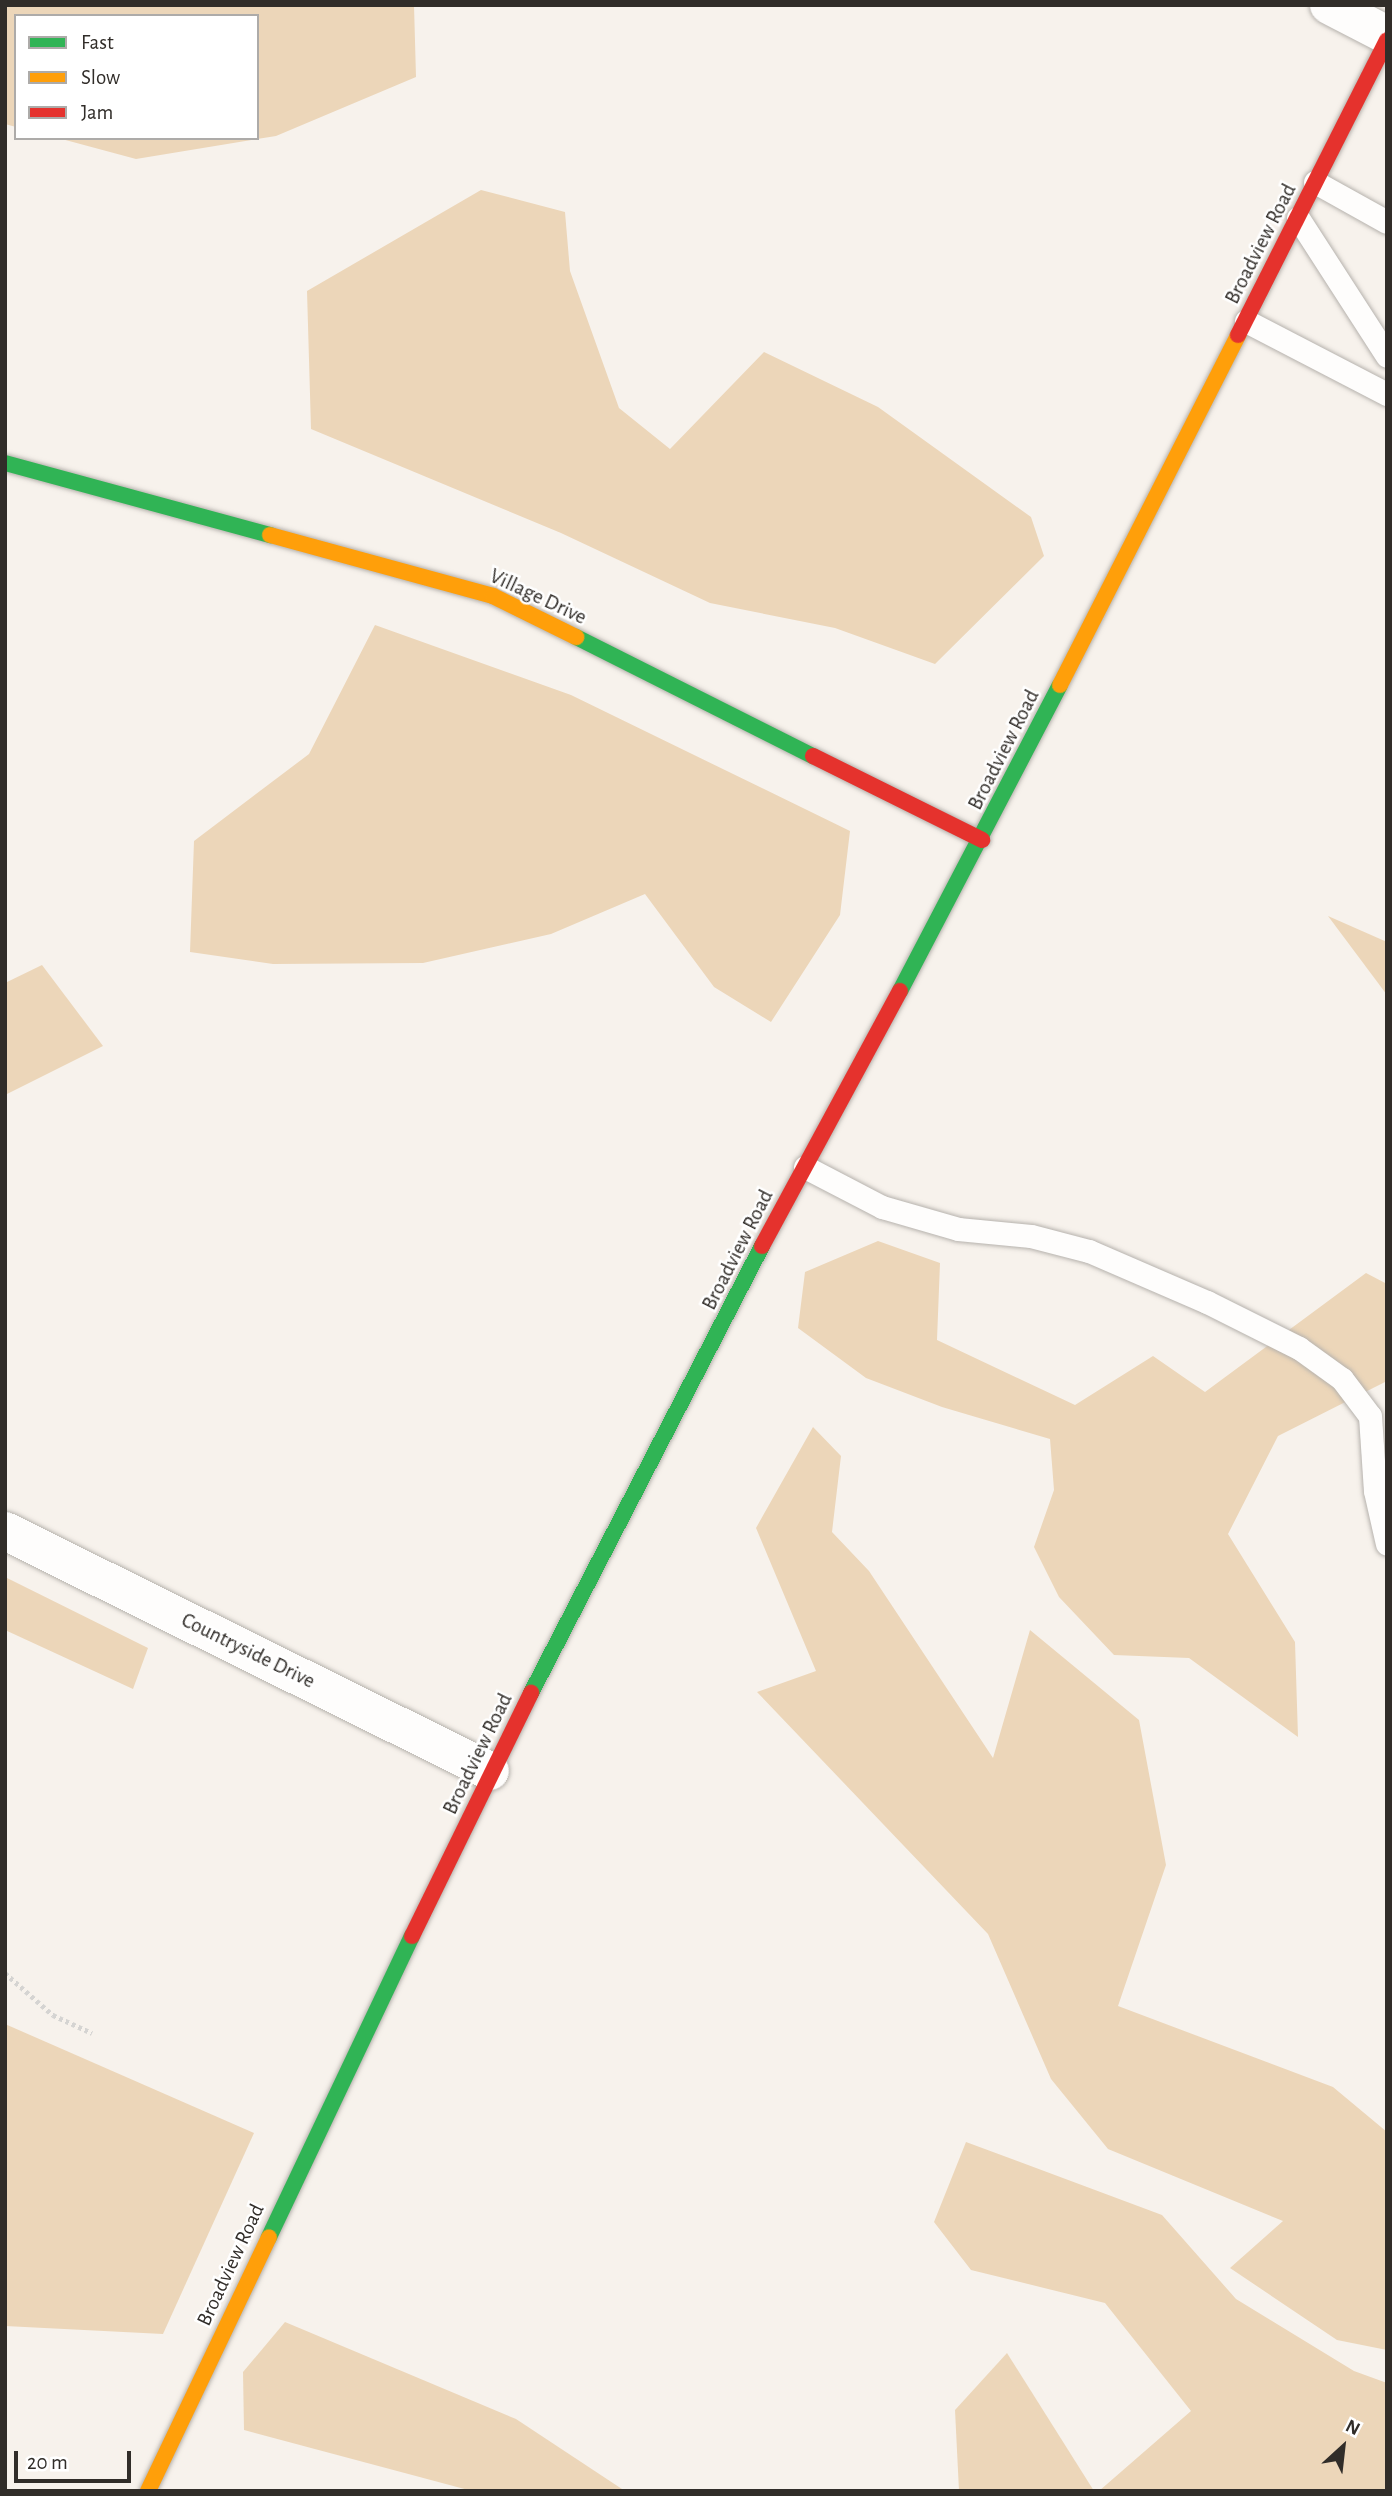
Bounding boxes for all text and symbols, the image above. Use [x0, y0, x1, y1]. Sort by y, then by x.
legend [14, 14, 259, 140]
text: Fast [81, 32, 114, 53]
text: Slow [81, 67, 120, 88]
text: Jam [81, 102, 113, 123]
street label: Broadview Road [1220, 180, 1302, 308]
street label: Village Drive [486, 564, 590, 630]
street label: Broadview Road [963, 686, 1045, 814]
street label: Broadview Road [697, 1186, 779, 1314]
street label: Countryside Drive [177, 1608, 319, 1694]
street label: Broadview Road [438, 1689, 518, 1819]
street label: Broadview Road [192, 2200, 270, 2330]
north arrow [1308, 2412, 1378, 2482]
text: N [1343, 2416, 1363, 2439]
scale bar [18, 2436, 135, 2480]
text: 20 m [27, 2452, 68, 2473]

